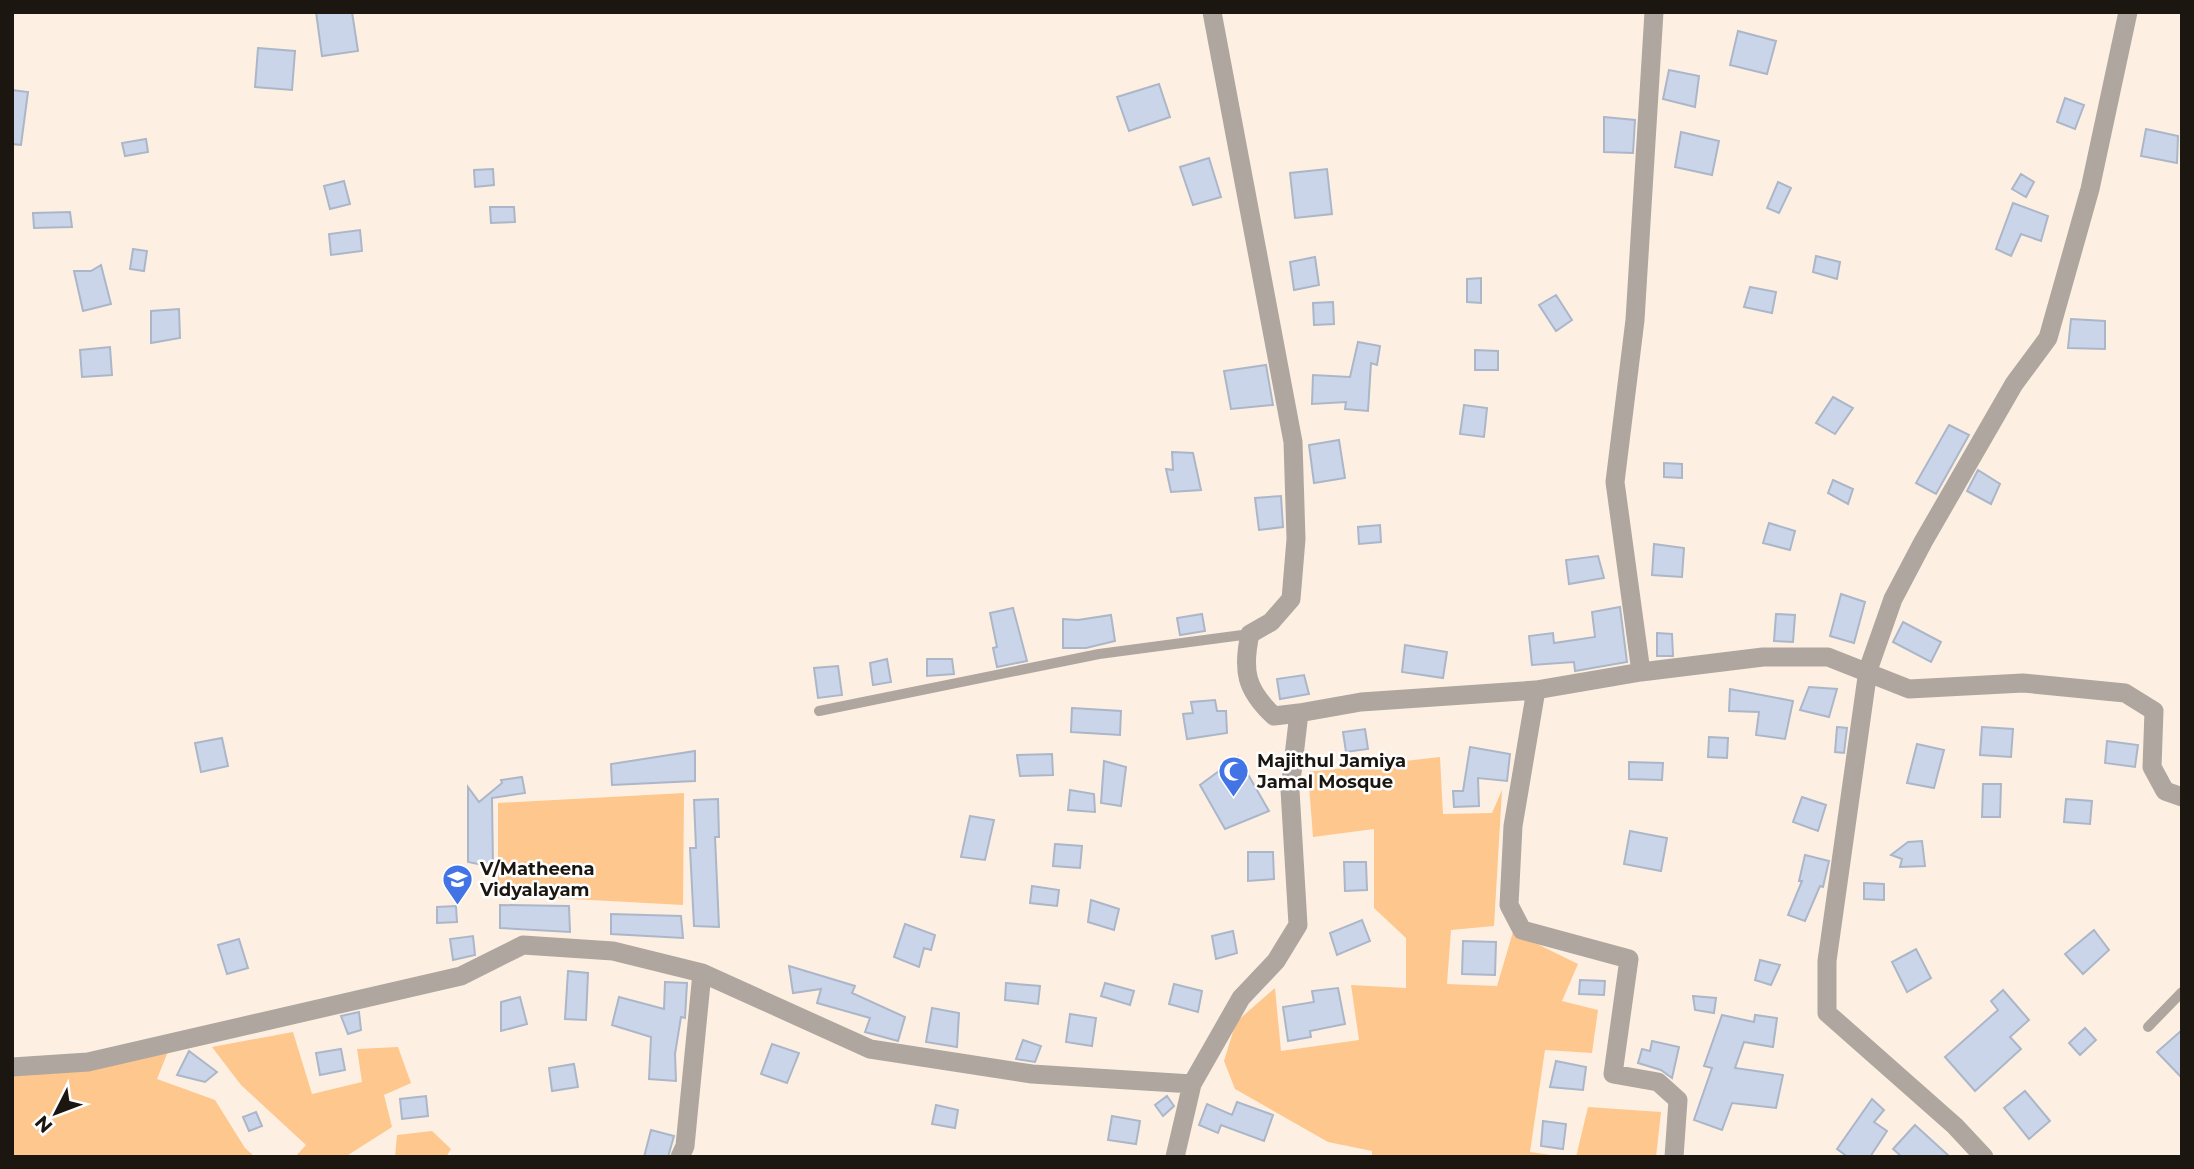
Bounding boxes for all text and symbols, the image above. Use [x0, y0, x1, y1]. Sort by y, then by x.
place label: Majithul Jamiya Jamal Mosque [1256, 750, 1406, 793]
mosque icon: Majithul Jamiya Jamal Mosque [1217, 754, 1251, 798]
place label: V/Matheena Vidyalayam [479, 858, 595, 901]
school or university icon: V/Matheena Vidyalayam [440, 862, 474, 906]
north arrow [21, 1078, 91, 1148]
text: N [30, 1111, 57, 1137]

